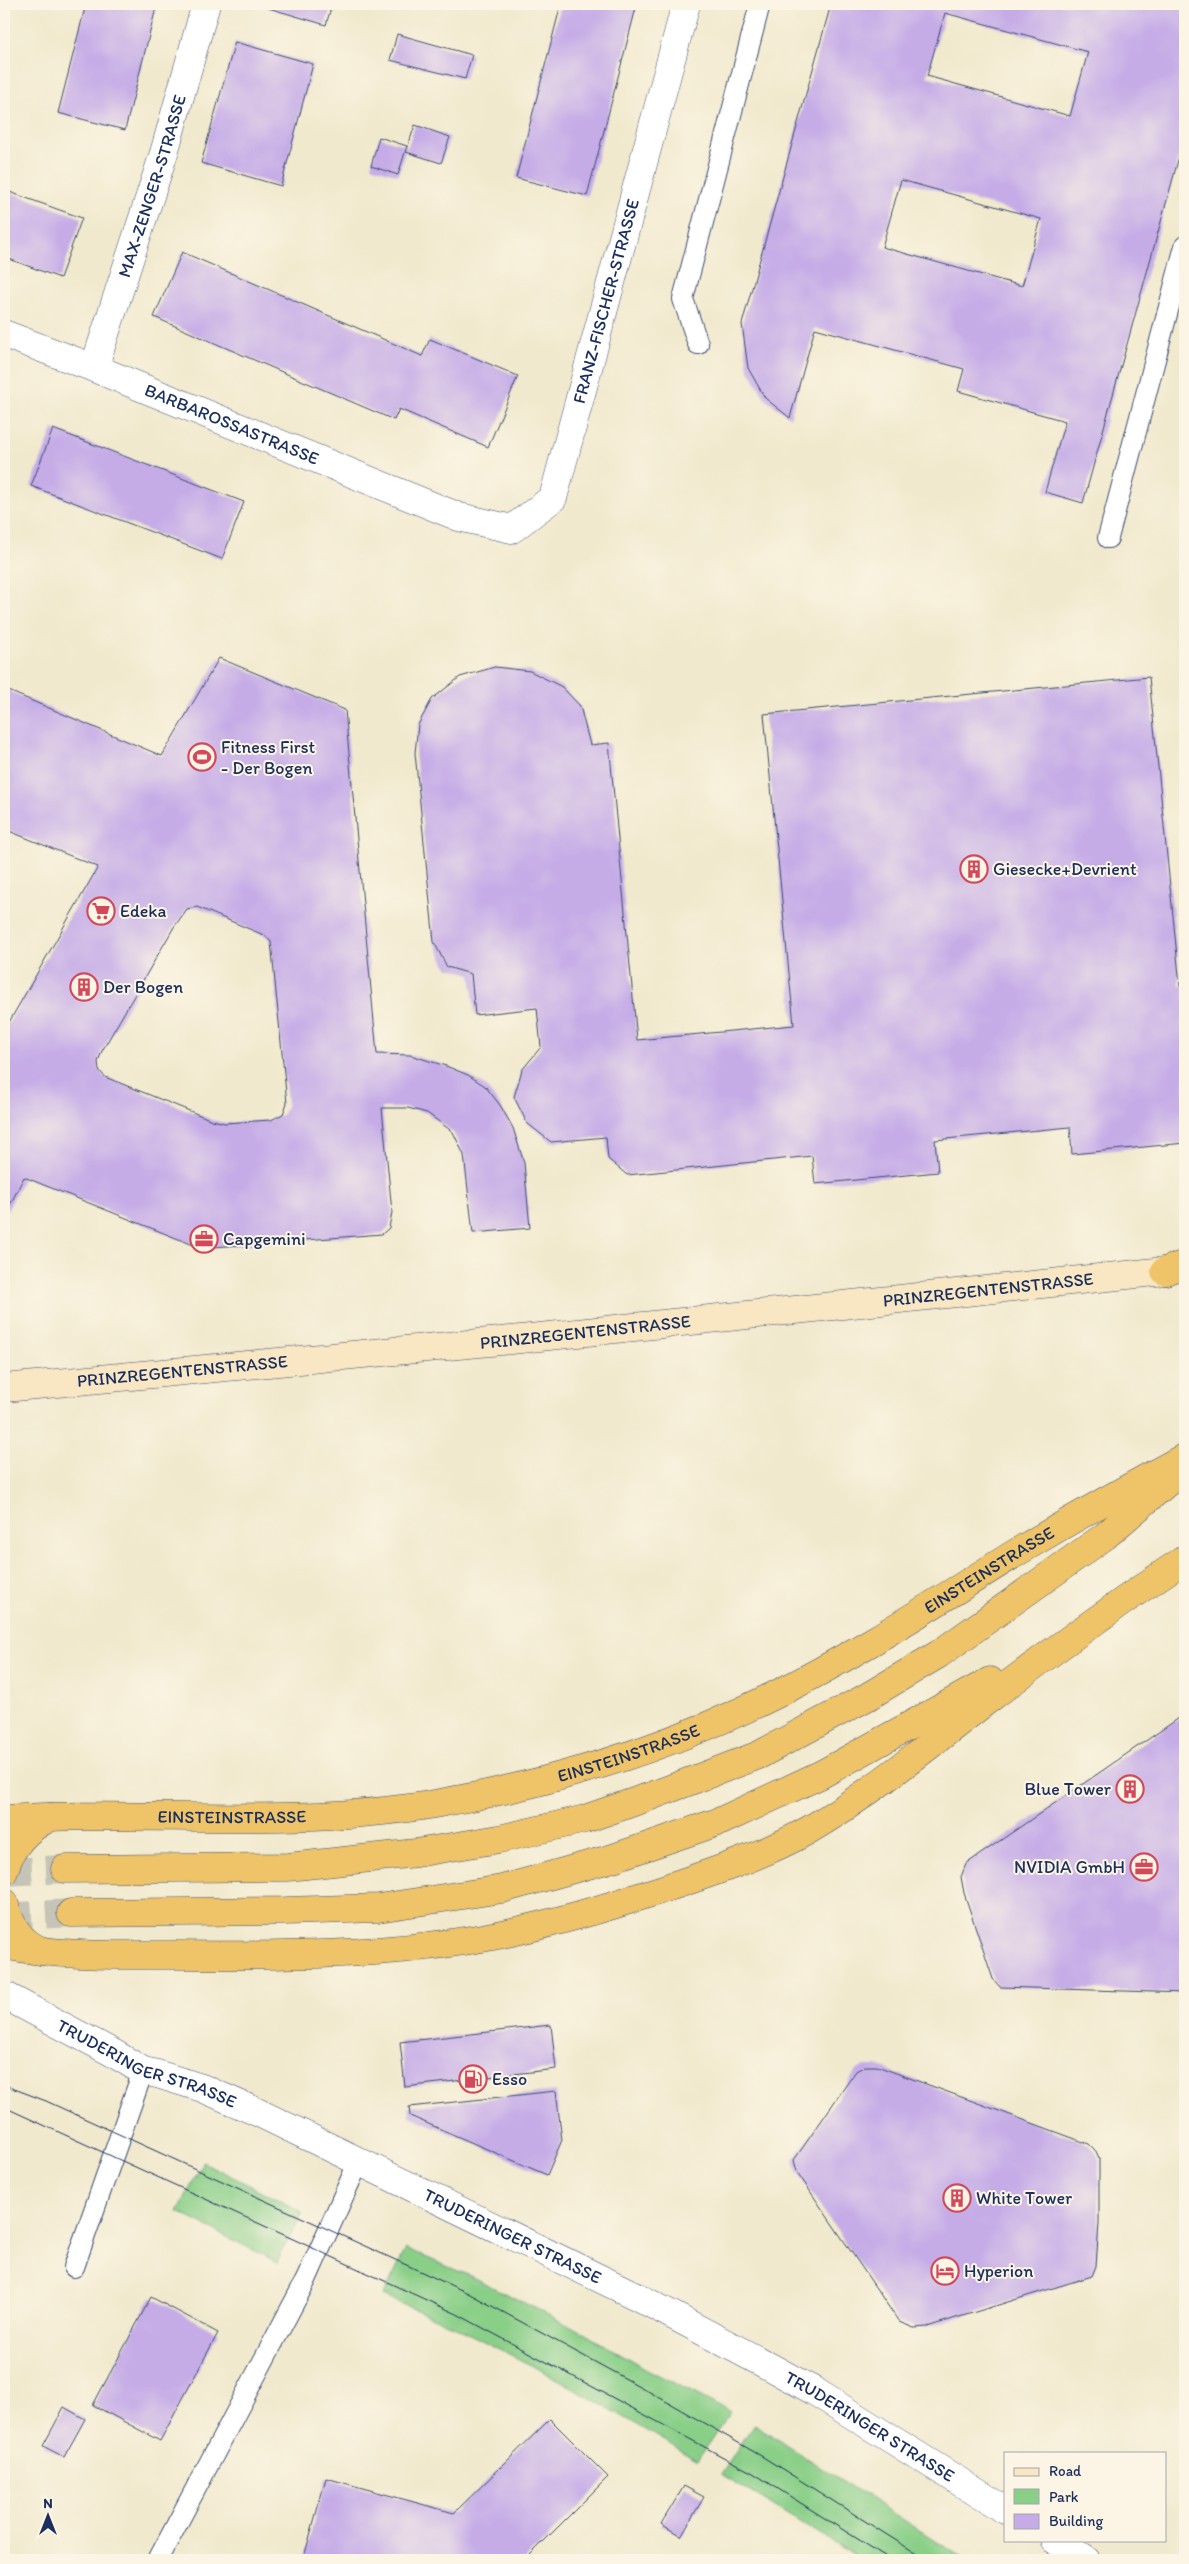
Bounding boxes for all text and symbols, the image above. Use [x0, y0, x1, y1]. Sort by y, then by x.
street label: MAX-ZENGER-STRASSE [113, 92, 191, 280]
street label: FRANZ-FISCHER-STRASSE [568, 196, 644, 406]
street label: BARBAROSSASTRASSE [141, 379, 322, 470]
place label: Fitness First - Der Bogen [221, 736, 316, 779]
sports icon: Fitness First - Der Bogen [187, 742, 217, 772]
building icon: Giesecke+Devrient [959, 854, 989, 884]
place label: Giesecke+Devrient [993, 858, 1137, 880]
supermarket icon: Edeka [86, 896, 116, 926]
place label: Edeka [120, 900, 167, 922]
building icon: Der Bogen [69, 972, 99, 1002]
place label: Der Bogen [103, 976, 183, 998]
office icon: Capgemini [189, 1224, 219, 1254]
place label: Capgemini [223, 1228, 306, 1250]
street label: PRINZREGENTENSTRASSE [882, 1268, 1095, 1312]
street label: PRINZREGENTENSTRASSE [479, 1310, 692, 1354]
street label: PRINZREGENTENSTRASSE [76, 1350, 289, 1392]
street label: EINSTEINSTRASSE [920, 1522, 1058, 1618]
street label: EINSTEINSTRASSE [555, 1719, 703, 1787]
building icon: Blue Tower [1115, 1774, 1145, 1804]
place label: Blue Tower [1024, 1778, 1112, 1800]
street label: EINSTEINSTRASSE [157, 1805, 307, 1828]
office icon: NVIDIA GmbH [1129, 1852, 1159, 1882]
place label: NVIDIA GmbH [1014, 1856, 1125, 1878]
street label: TRUDERINGER STRASSE [53, 2014, 240, 2113]
fuel station icon: Esso [458, 2064, 488, 2094]
place label: Esso [492, 2068, 527, 2090]
building icon: White Tower [942, 2183, 972, 2213]
street label: TRUDERINGER STRASSE [420, 2184, 605, 2289]
place label: White Tower [976, 2187, 1073, 2209]
hotel icon: Hyperion [930, 2256, 960, 2286]
place label: Hyperion [964, 2260, 1033, 2282]
street label: TRUDERINGER STRASSE [781, 2366, 959, 2487]
legend [1004, 2452, 1166, 2542]
text: Road [1049, 2462, 1082, 2480]
text: Park [1049, 2488, 1079, 2506]
north arrow [22, 2492, 72, 2542]
text: N [43, 2495, 53, 2512]
text: Building [1049, 2512, 1103, 2530]

